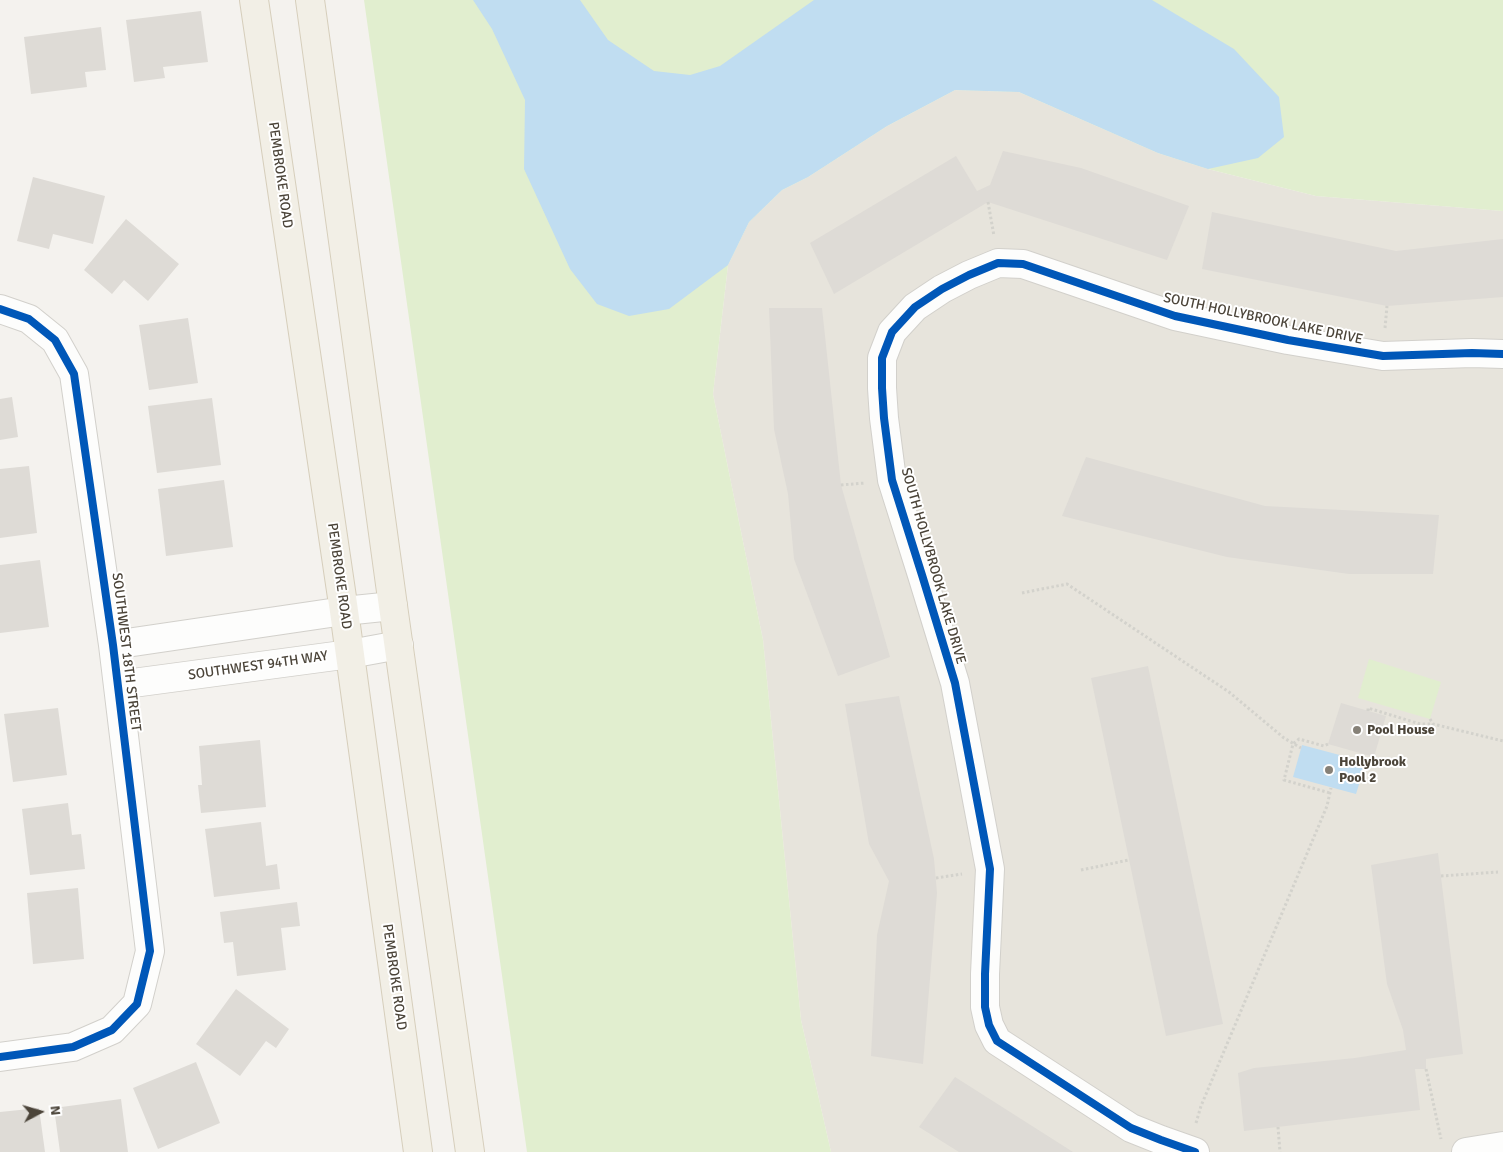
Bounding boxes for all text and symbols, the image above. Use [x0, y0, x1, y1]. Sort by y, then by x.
street label: PEMBROKE ROAD [264, 121, 296, 229]
street label: SOUTH HOLLYBROOK LAKE DRIVE [1162, 290, 1364, 348]
street label: SOUTH HOLLYBROOK LAKE DRIVE [897, 466, 969, 666]
street label: PEMBROKE ROAD [323, 522, 355, 630]
street label: SOUTHWEST 18TH STREET [108, 572, 144, 732]
street label: SOUTHWEST 94TH WAY [187, 648, 329, 684]
place label: Pool House [1367, 722, 1435, 738]
marker: Pool House [1351, 724, 1363, 736]
place label: Hollybrook Pool 2 [1339, 754, 1406, 786]
marker: Hollybrook Pool 2 [1323, 764, 1335, 776]
street label: PEMBROKE ROAD [378, 923, 410, 1031]
north arrow [15, 1087, 65, 1137]
text: N [46, 1105, 64, 1116]

